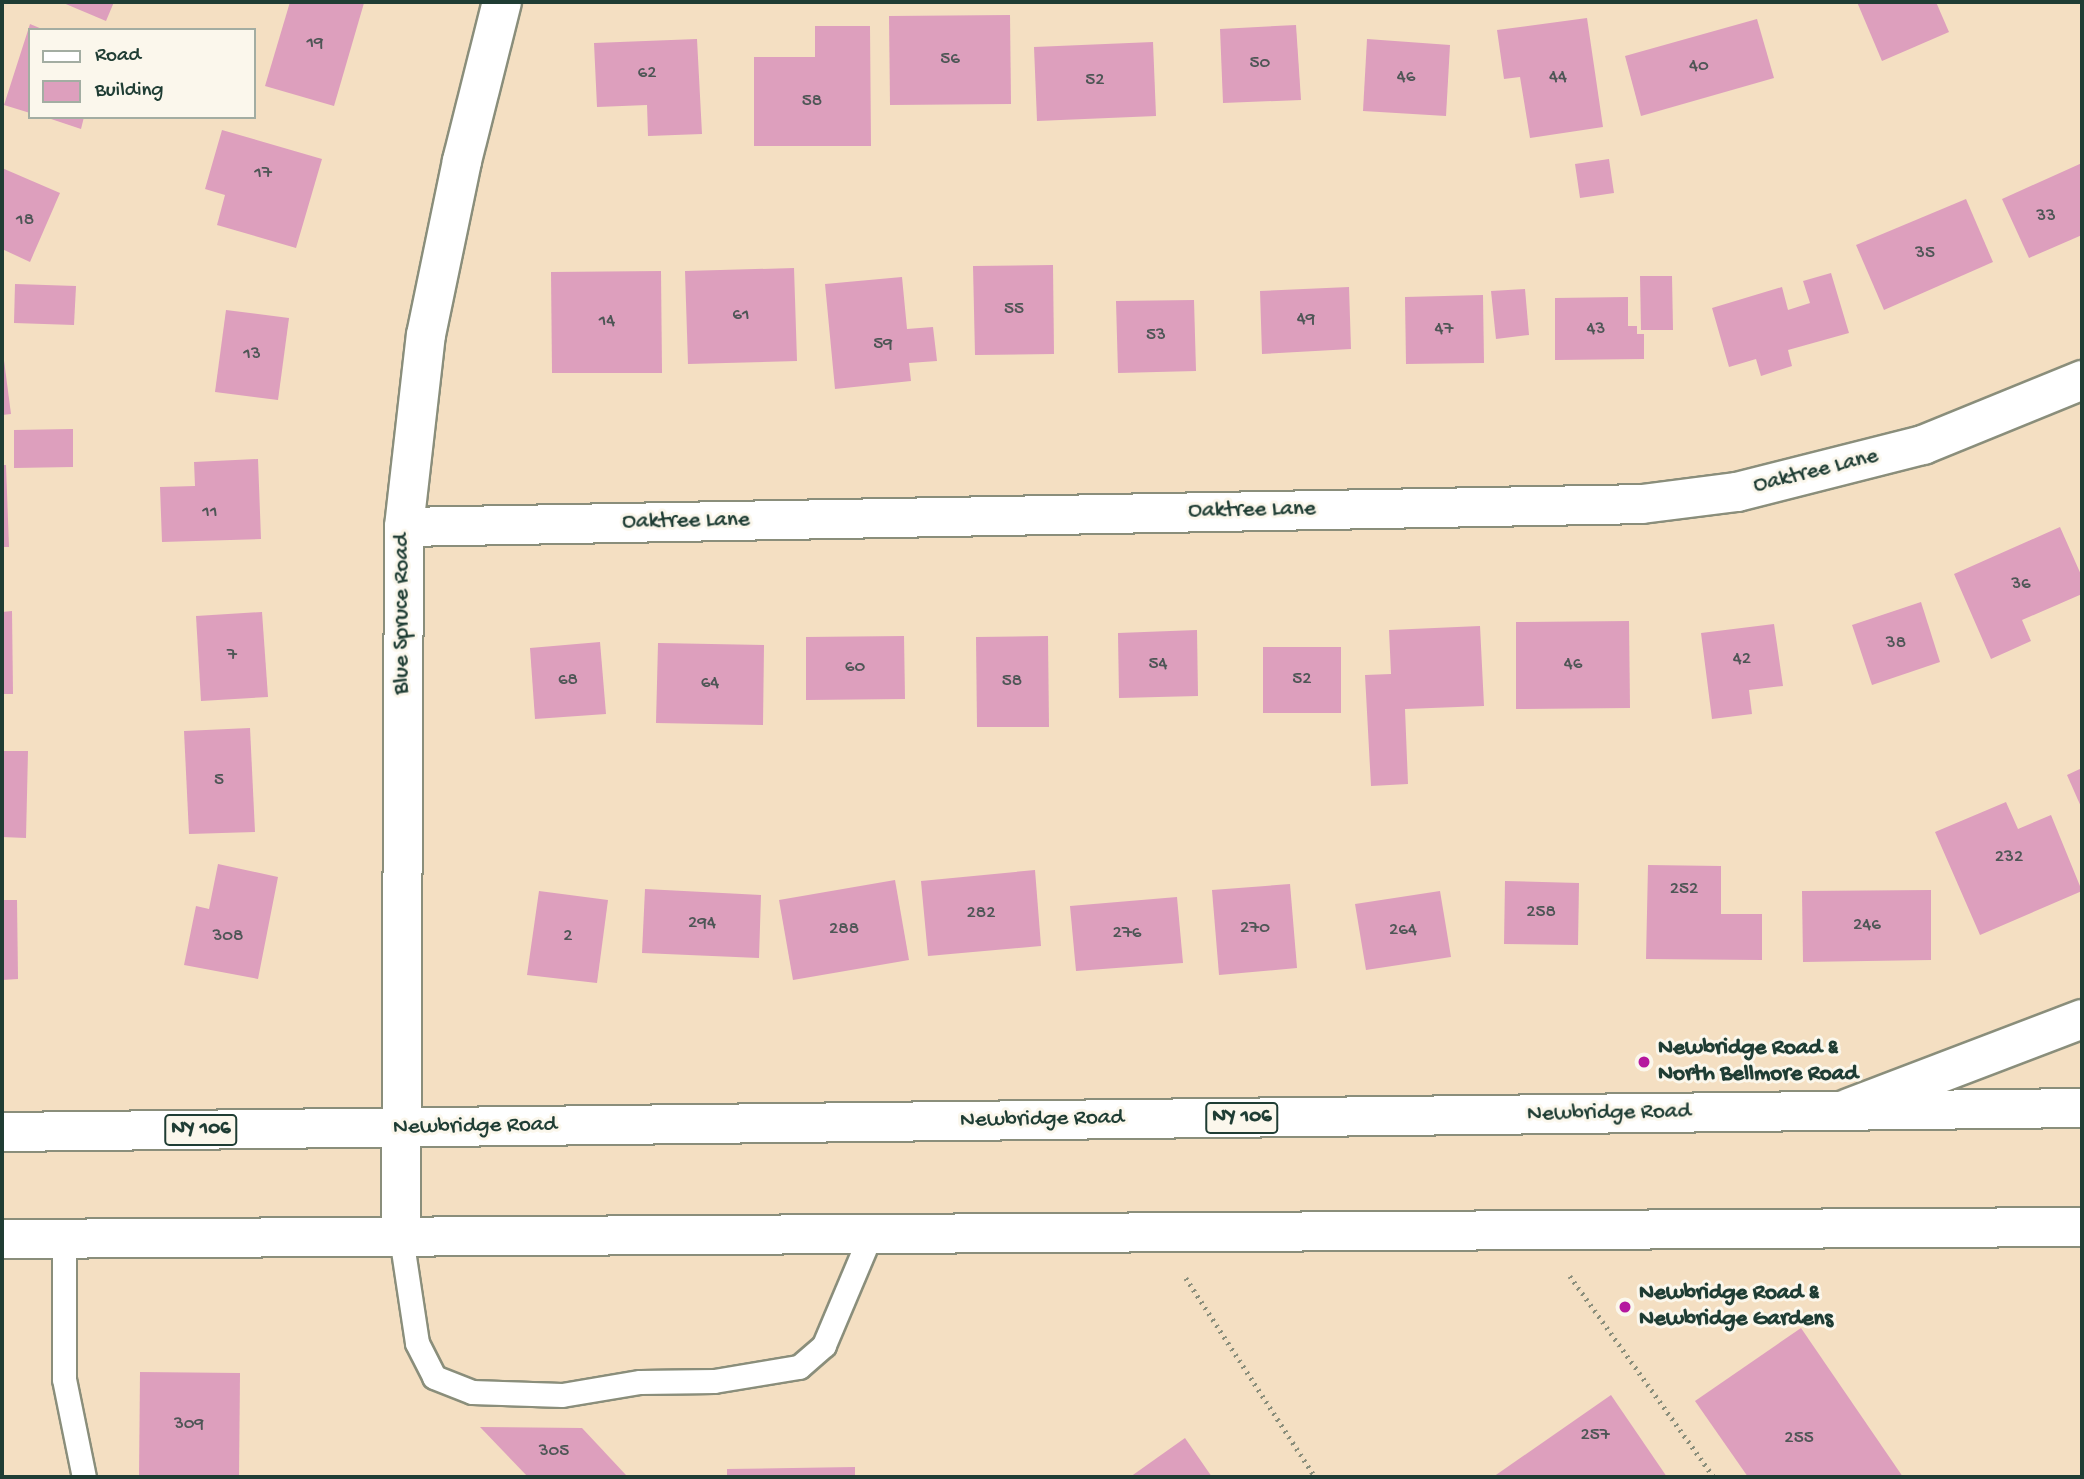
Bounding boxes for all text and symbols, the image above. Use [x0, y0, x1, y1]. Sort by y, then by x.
legend [28, 28, 256, 119]
house number: 19 [306, 33, 324, 55]
text: Road [95, 44, 141, 69]
house number: 56 [940, 49, 960, 71]
house number: 50 [1250, 53, 1270, 75]
house number: 40 [1689, 56, 1709, 78]
house number: 62 [638, 63, 656, 85]
house number: 46 [1397, 67, 1415, 89]
house number: 44 [1549, 67, 1567, 89]
house number: 52 [1085, 70, 1105, 92]
text: Building [95, 79, 164, 104]
house number: 58 [802, 91, 822, 113]
house number: 17 [254, 163, 272, 185]
house number: 33 [2036, 206, 2056, 228]
house number: 18 [16, 210, 34, 232]
house number: 35 [1915, 243, 1935, 265]
house number: 55 [1004, 299, 1024, 321]
house number: 61 [732, 305, 750, 327]
house number: 49 [1297, 309, 1315, 331]
house number: 14 [599, 311, 615, 333]
house number: 47 [1435, 319, 1453, 341]
house number: 43 [1587, 319, 1605, 341]
house number: 53 [1146, 325, 1166, 347]
house number: 59 [873, 334, 893, 356]
house number: 13 [243, 344, 261, 366]
street label: Oaktree Lane [1751, 443, 1881, 501]
street label: Oaktree Lane [1188, 496, 1316, 526]
house number: 11 [202, 502, 218, 524]
street label: Oaktree Lane [622, 507, 750, 537]
street label: Blue Spruce Road [389, 533, 417, 695]
house number: 36 [2011, 574, 2031, 596]
house number: 38 [1886, 633, 1906, 655]
house number: 7 [227, 645, 237, 667]
house number: 42 [1733, 649, 1751, 671]
house number: 54 [1149, 654, 1167, 676]
house number: 46 [1564, 654, 1582, 676]
house number: 60 [845, 657, 865, 679]
house number: 52 [1292, 669, 1312, 691]
house number: 68 [558, 670, 578, 692]
house number: 58 [1002, 671, 1022, 693]
house number: 64 [701, 673, 719, 695]
house number: 5 [214, 770, 224, 792]
house number: 232 [1995, 847, 2023, 869]
house number: 252 [1670, 879, 1698, 901]
house number: 258 [1526, 902, 1556, 924]
house number: 282 [966, 903, 996, 925]
house number: 294 [688, 913, 716, 935]
house number: 246 [1853, 915, 1881, 937]
house number: 270 [1240, 918, 1270, 940]
house number: 288 [829, 919, 859, 941]
house number: 264 [1389, 920, 1417, 942]
house number: 276 [1113, 923, 1141, 945]
house number: 308 [212, 926, 244, 948]
house number: 2 [563, 926, 573, 948]
place label: Newbridge Road & North Bellmore Road [1658, 1035, 1858, 1089]
marker: Newbridge Road & North Bellmore Road [1636, 1054, 1652, 1070]
street label: Newbridge Road [1527, 1099, 1691, 1129]
road number: NY 106 [1205, 1100, 1279, 1136]
street label: Newbridge Road [960, 1105, 1124, 1135]
road number: NY 106 [164, 1112, 238, 1148]
street label: Newbridge Road [393, 1112, 557, 1142]
place label: Newbridge Road & Newbridge Gardens [1639, 1280, 1833, 1334]
marker: Newbridge Road & Newbridge Gardens [1617, 1299, 1633, 1315]
house number: 309 [174, 1414, 204, 1436]
house number: 257 [1580, 1425, 1610, 1447]
house number: 255 [1784, 1428, 1814, 1450]
house number: 305 [539, 1441, 569, 1463]

